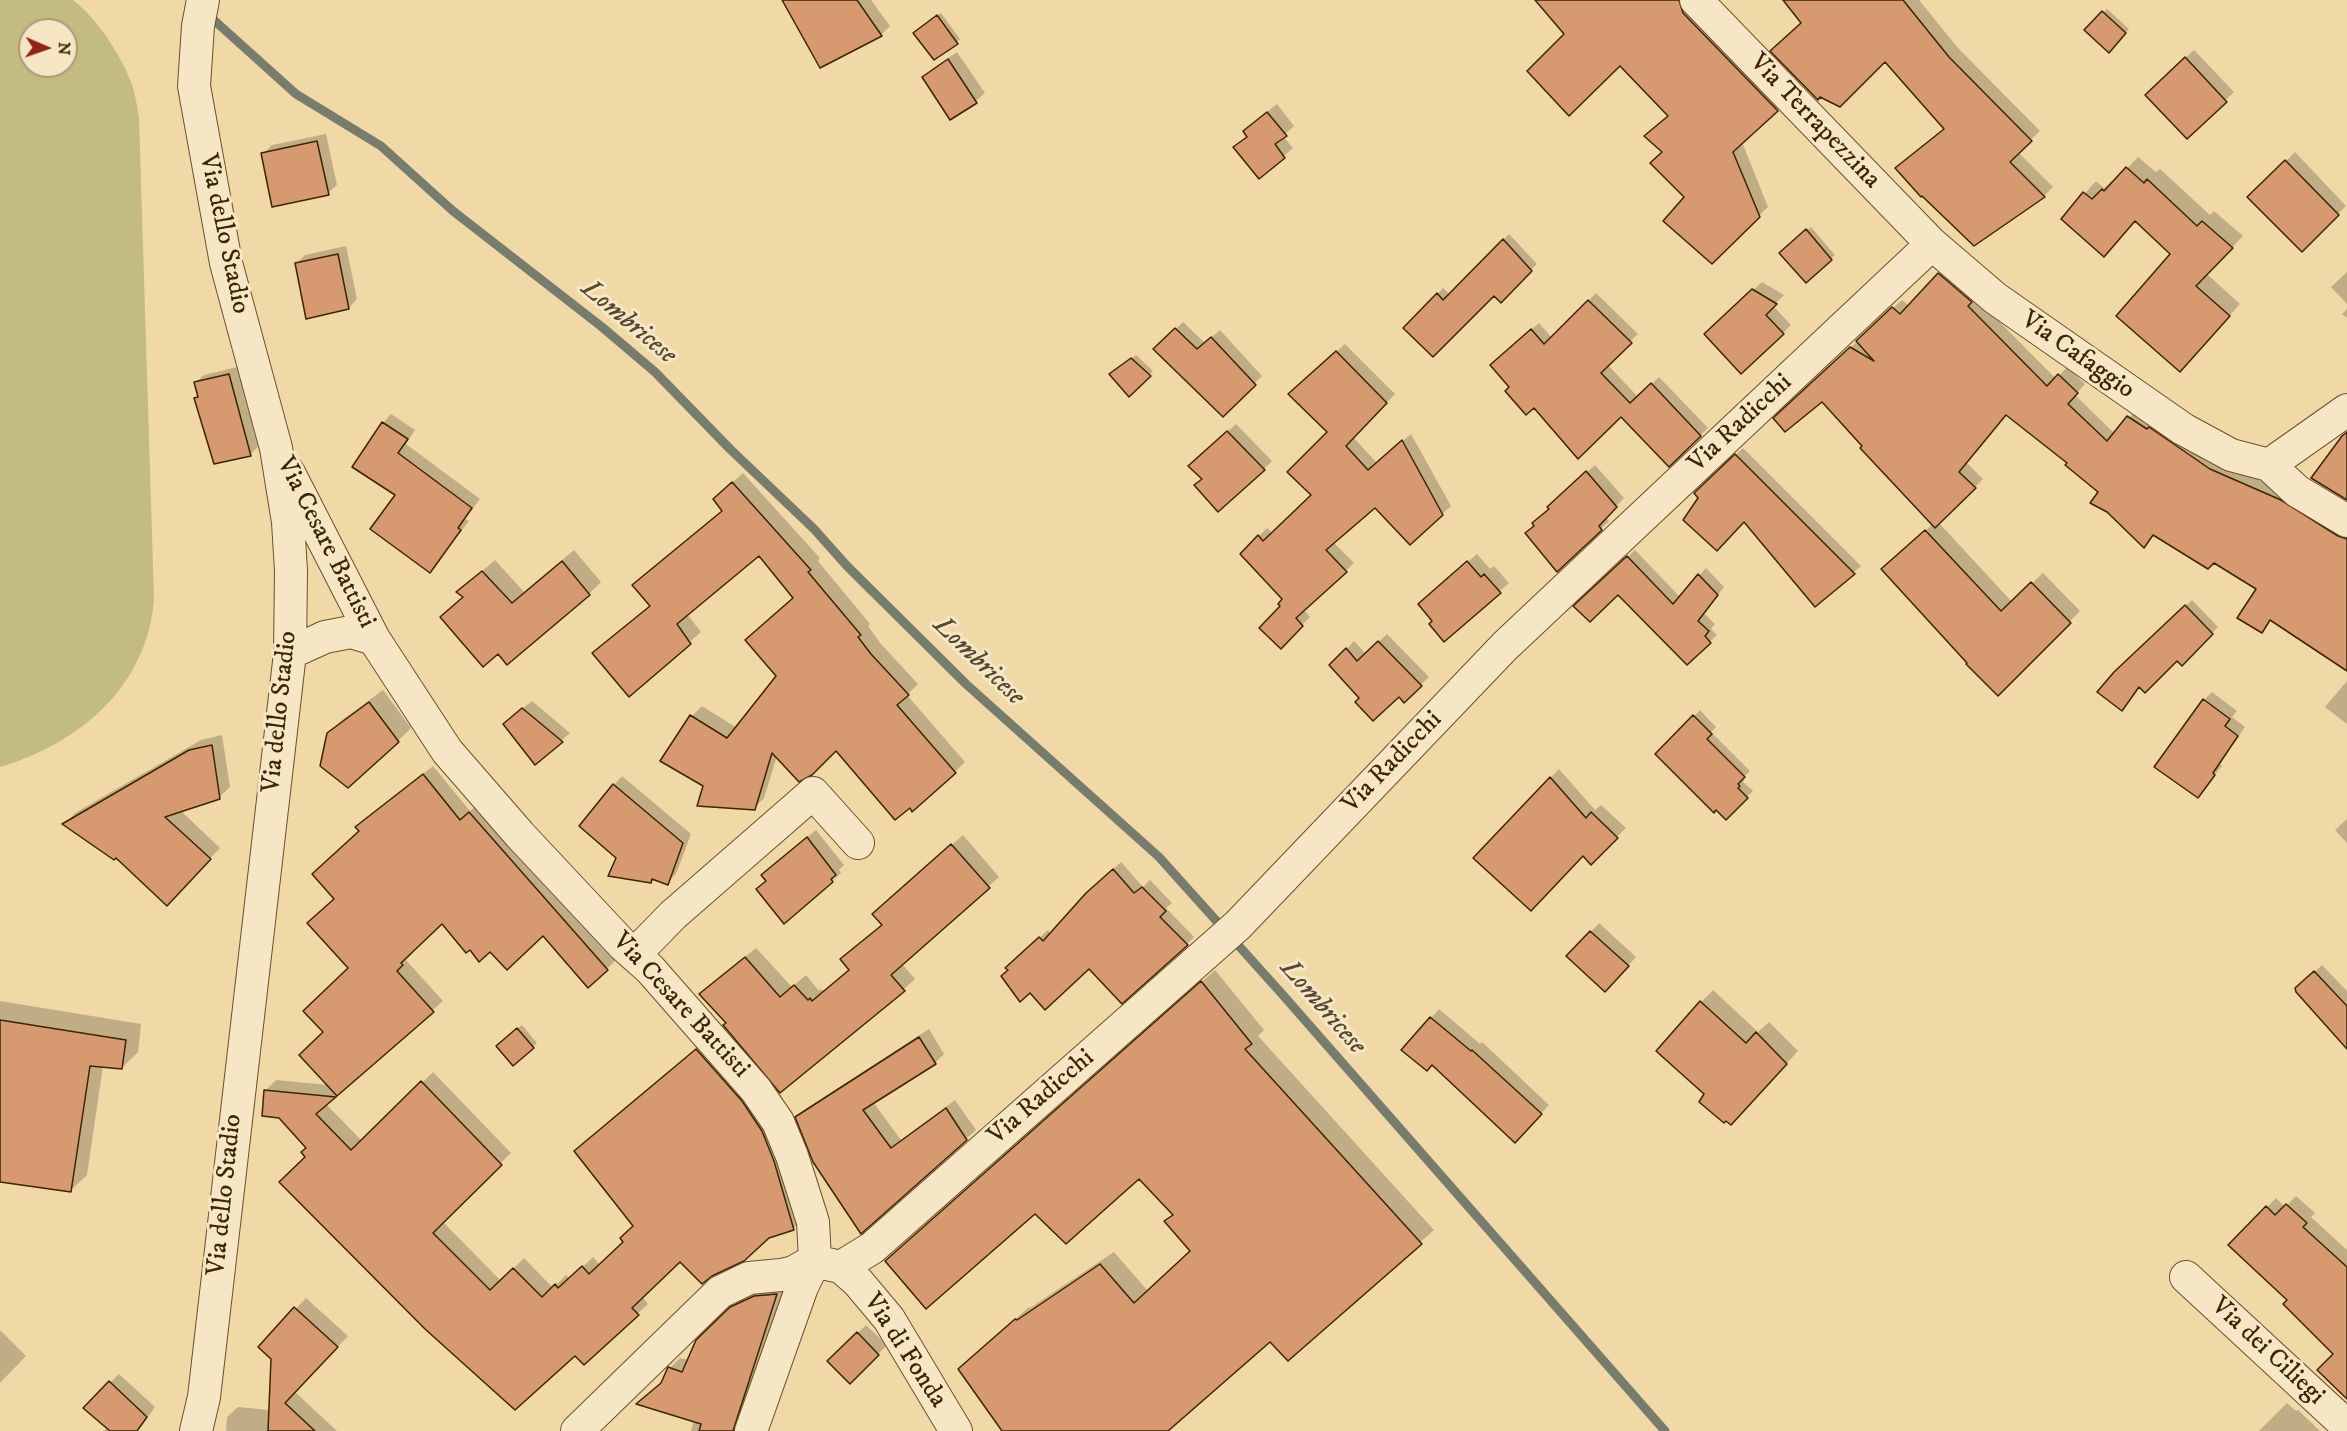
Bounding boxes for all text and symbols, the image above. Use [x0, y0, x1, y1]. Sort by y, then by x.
north arrow [18, 18, 78, 78]
text: N [54, 42, 74, 55]
street label: Via Terrapezzina [1742, 48, 1886, 196]
street label: Via dello Stadio [191, 151, 255, 317]
water label: Lombricese [574, 274, 682, 372]
street label: Via Cafaggio [2014, 305, 2140, 407]
street label: Via Radicchi [1683, 368, 1799, 480]
street label: Via Cesare Battisti [268, 452, 382, 634]
water label: Lombricese [925, 610, 1031, 714]
street label: Via dello Stadio [257, 630, 305, 794]
street label: Via Radicchi [1337, 705, 1449, 821]
street label: Via Cesare Battisti [604, 927, 756, 1085]
water label: Lombricese [1272, 954, 1372, 1062]
street label: Via Radicchi [983, 1043, 1101, 1153]
street label: Via dello Stadio [202, 1113, 250, 1277]
street label: Via di Fonda [855, 1288, 953, 1414]
street label: Via dei Ciliegi [2204, 1291, 2330, 1413]

